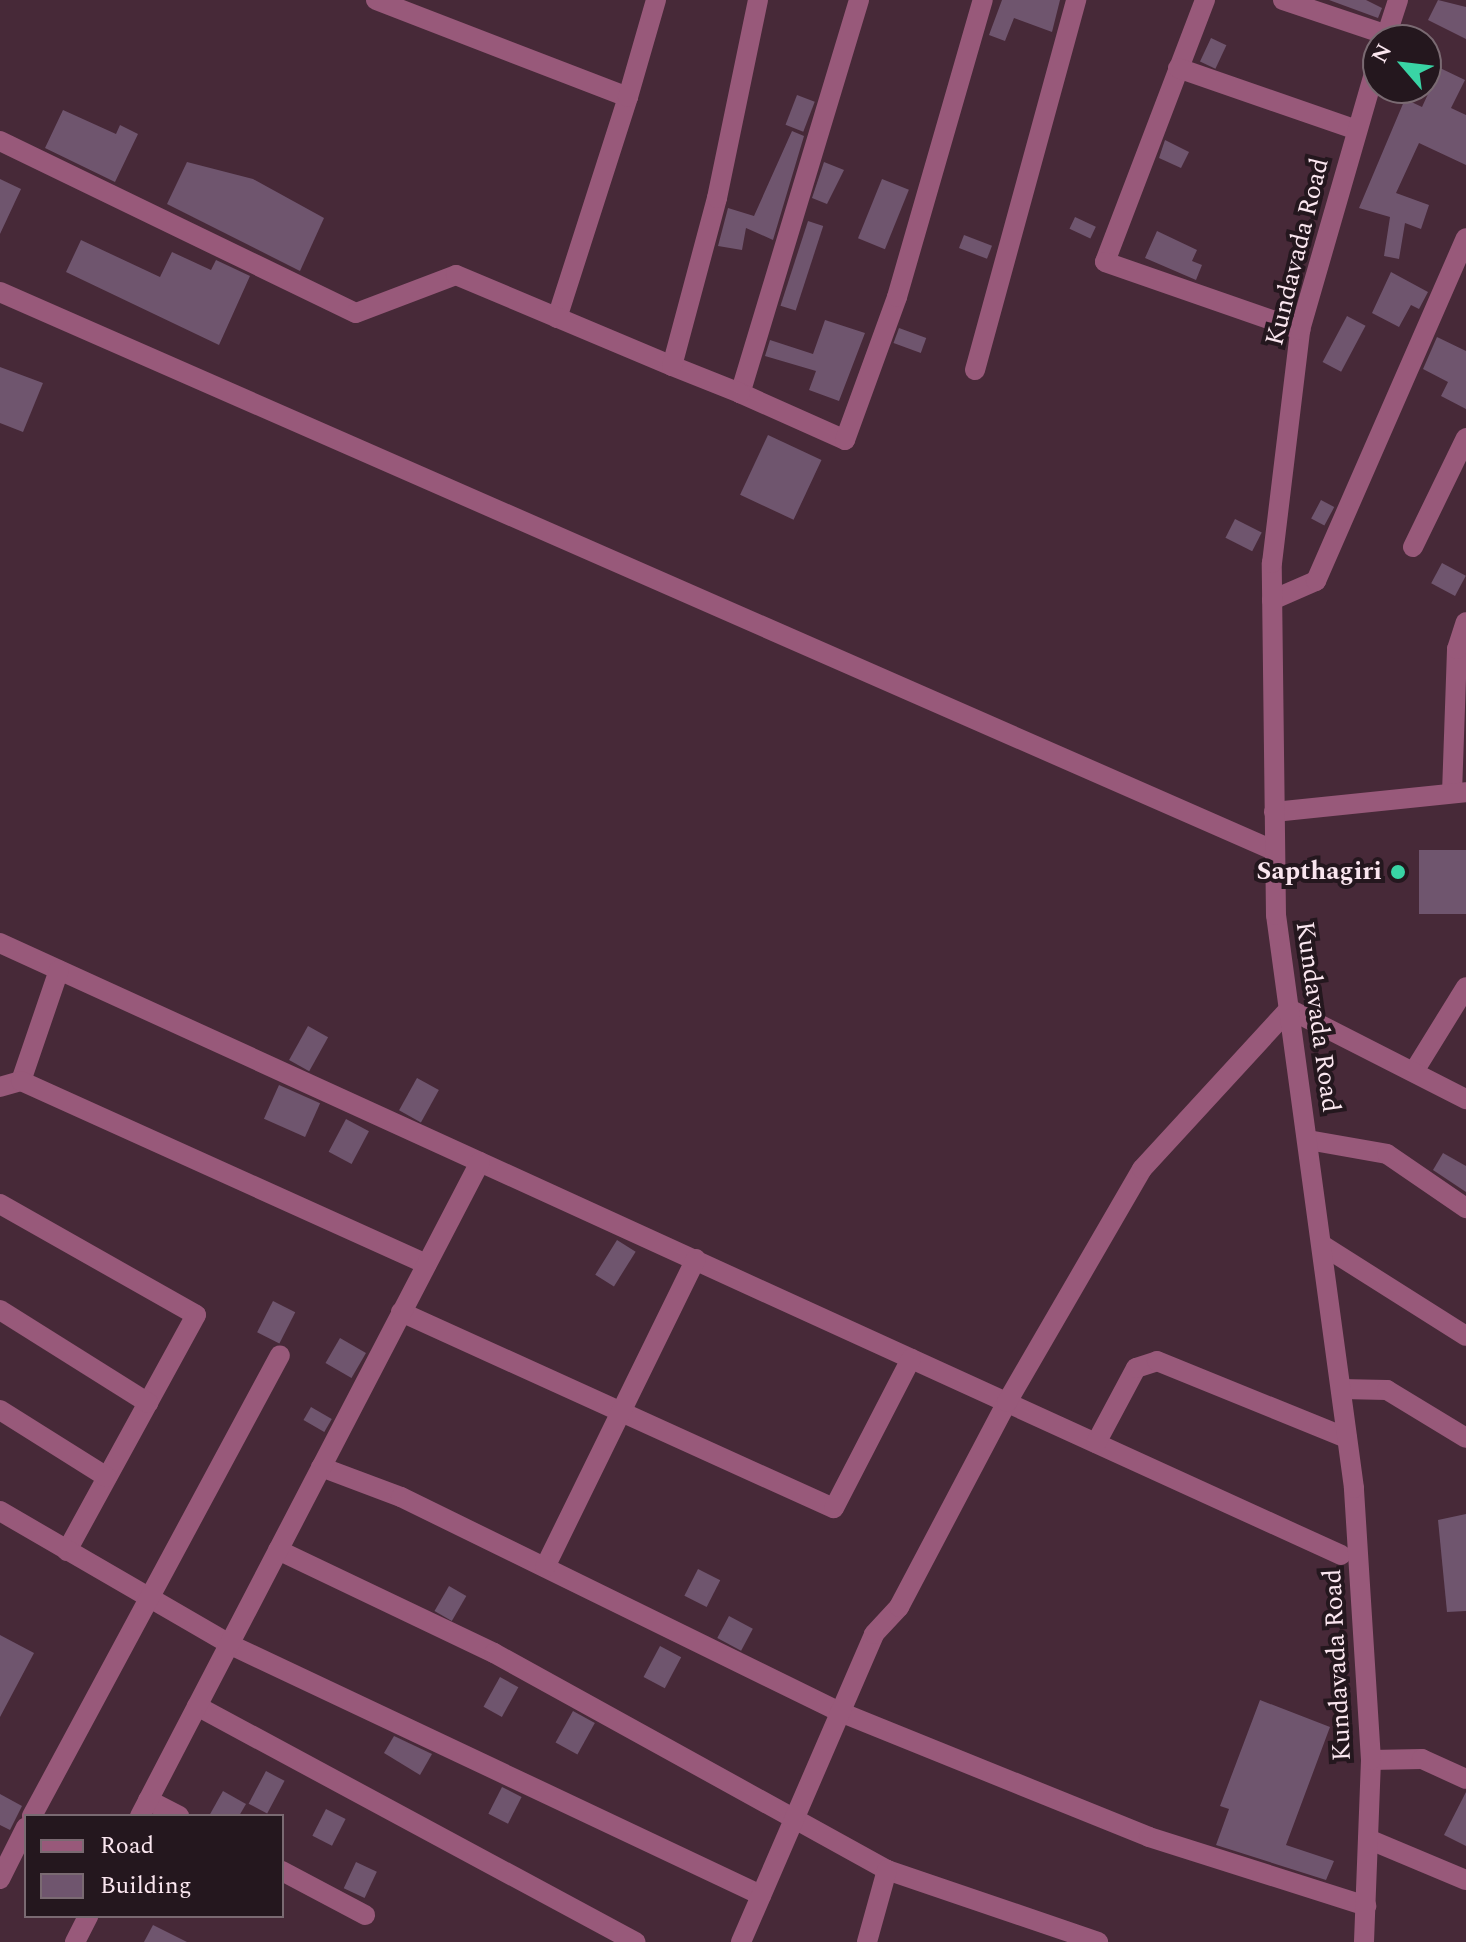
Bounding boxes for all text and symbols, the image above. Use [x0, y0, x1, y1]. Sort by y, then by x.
north arrow [1362, 24, 1442, 104]
text: N [1363, 38, 1401, 69]
street label: Kundavada Road [1260, 155, 1336, 349]
place label: Sapthagiri [1256, 856, 1382, 888]
marker: Sapthagiri [1389, 863, 1407, 881]
street label: Kundavada Road [1288, 920, 1346, 1114]
street label: Kundavada Road [1317, 1568, 1359, 1762]
legend [24, 1814, 284, 1918]
text: Road [100, 1828, 154, 1864]
text: Building [100, 1868, 192, 1904]

